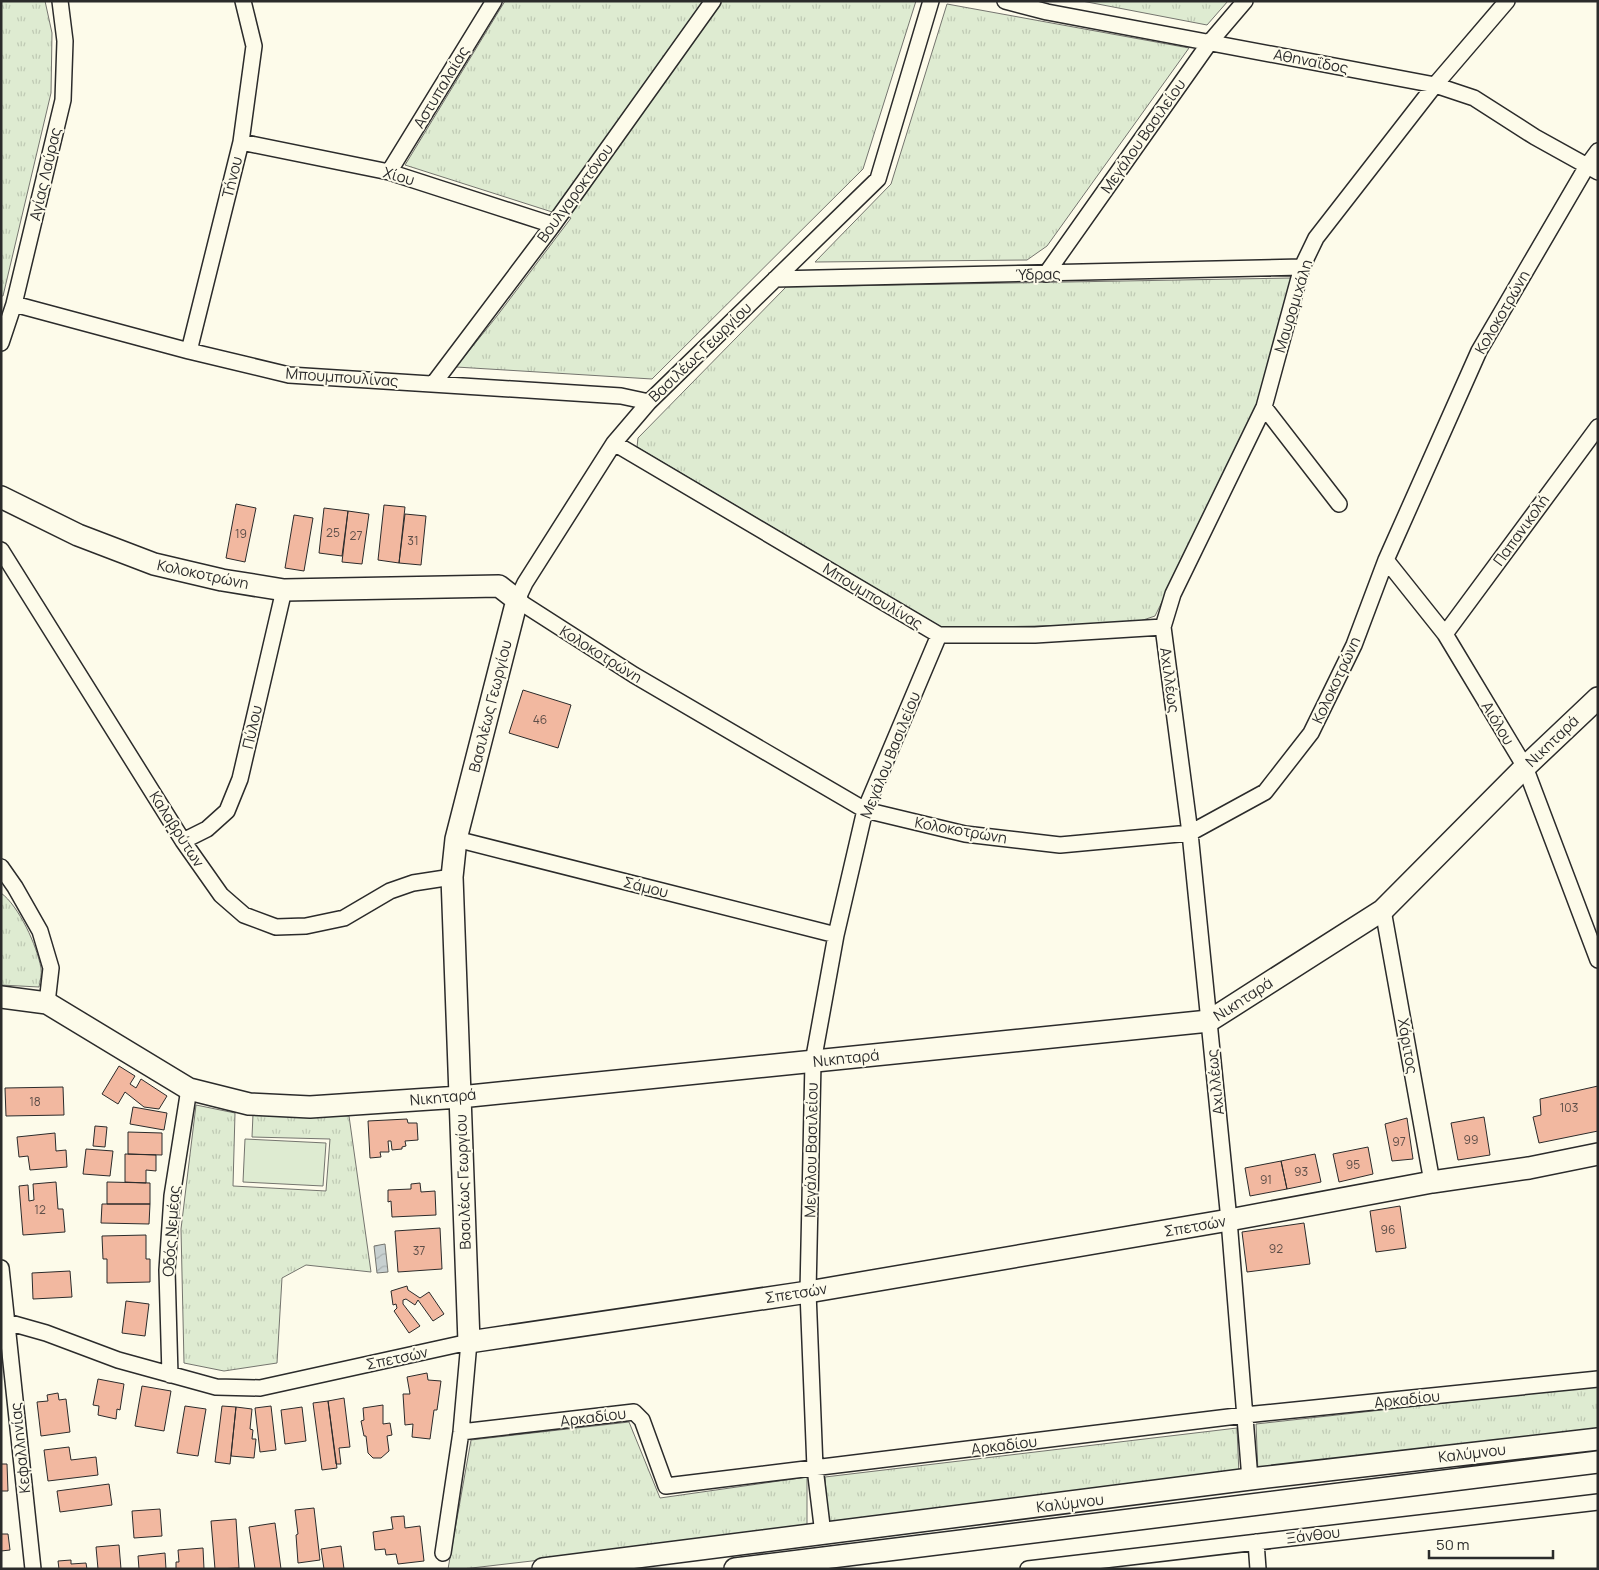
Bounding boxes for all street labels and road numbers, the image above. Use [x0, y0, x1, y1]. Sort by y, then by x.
street label: Αστυπαλαίας [408, 42, 474, 132]
street label: Αθηναΐδος [1272, 43, 1350, 79]
street label: Μεγάλου Βασιλείου [1096, 75, 1190, 197]
street label: Αγίας Λαύρας [24, 125, 66, 223]
street label: Βουλγαροκτόνου [532, 139, 618, 247]
street label: Τήνου [217, 154, 247, 200]
street label: Χίου [381, 162, 417, 190]
street label: Μαυρομιχάλη [1269, 257, 1317, 355]
street label: Ύδρας [1015, 263, 1061, 285]
street label: Κολοκοτρώνη [1470, 266, 1535, 358]
street label: Βασιλέως Γεωργίου [644, 297, 756, 407]
street label: Μπουμπουλίνας [285, 363, 399, 391]
street label: Παπανικολή [1488, 490, 1554, 570]
street label: Κολοκοτρώνη [155, 554, 251, 594]
street label: Μπουμπουλίνας [819, 558, 927, 634]
street label: Κολοκοτρώνη [556, 620, 646, 688]
street label: Κολοκοτρώνη [1307, 633, 1365, 727]
street label: Βασιλέως Γεωργίου [463, 638, 517, 774]
street label: Αχιλλέως [1155, 646, 1185, 714]
street label: Μεγάλου Βασιλείου [855, 688, 925, 822]
street label: Αιόλου [1477, 697, 1519, 749]
street label: Πύλου [237, 703, 267, 751]
street label: Νικηταρά [1521, 710, 1583, 772]
street label: Καλαβρύτων [145, 787, 210, 871]
street label: Κολοκοτρώνη [913, 812, 1009, 848]
street label: Σάμου [621, 871, 671, 903]
street label: Νικηταρά [1209, 972, 1277, 1026]
street label: Χάριτος [1393, 1017, 1423, 1075]
street label: Νικηταρά [812, 1044, 880, 1072]
street label: Αχιλλέως [1201, 1048, 1229, 1116]
street label: Μεγάλου Βασιλείου [799, 1082, 823, 1218]
street label: Νικηταρά [409, 1084, 477, 1110]
street label: Βασιλέως Γεωργίου [450, 1114, 476, 1250]
street label: Οδóς Νεμέας [157, 1185, 185, 1277]
street label: Σπετσών [1162, 1210, 1228, 1242]
street label: Σπετσών [763, 1278, 829, 1308]
street label: Σπετσών [364, 1341, 430, 1375]
street label: Αρκαδίου [1373, 1385, 1441, 1413]
street label: Κεφαλληνίας [5, 1401, 35, 1495]
street label: Αρκαδίου [559, 1403, 627, 1431]
street label: Αρκαδίου [970, 1431, 1038, 1459]
street label: Καλύμνου [1437, 1438, 1507, 1468]
street label: Καλύμνου [1035, 1488, 1105, 1518]
street label: Ξάνθου [1285, 1521, 1341, 1549]

